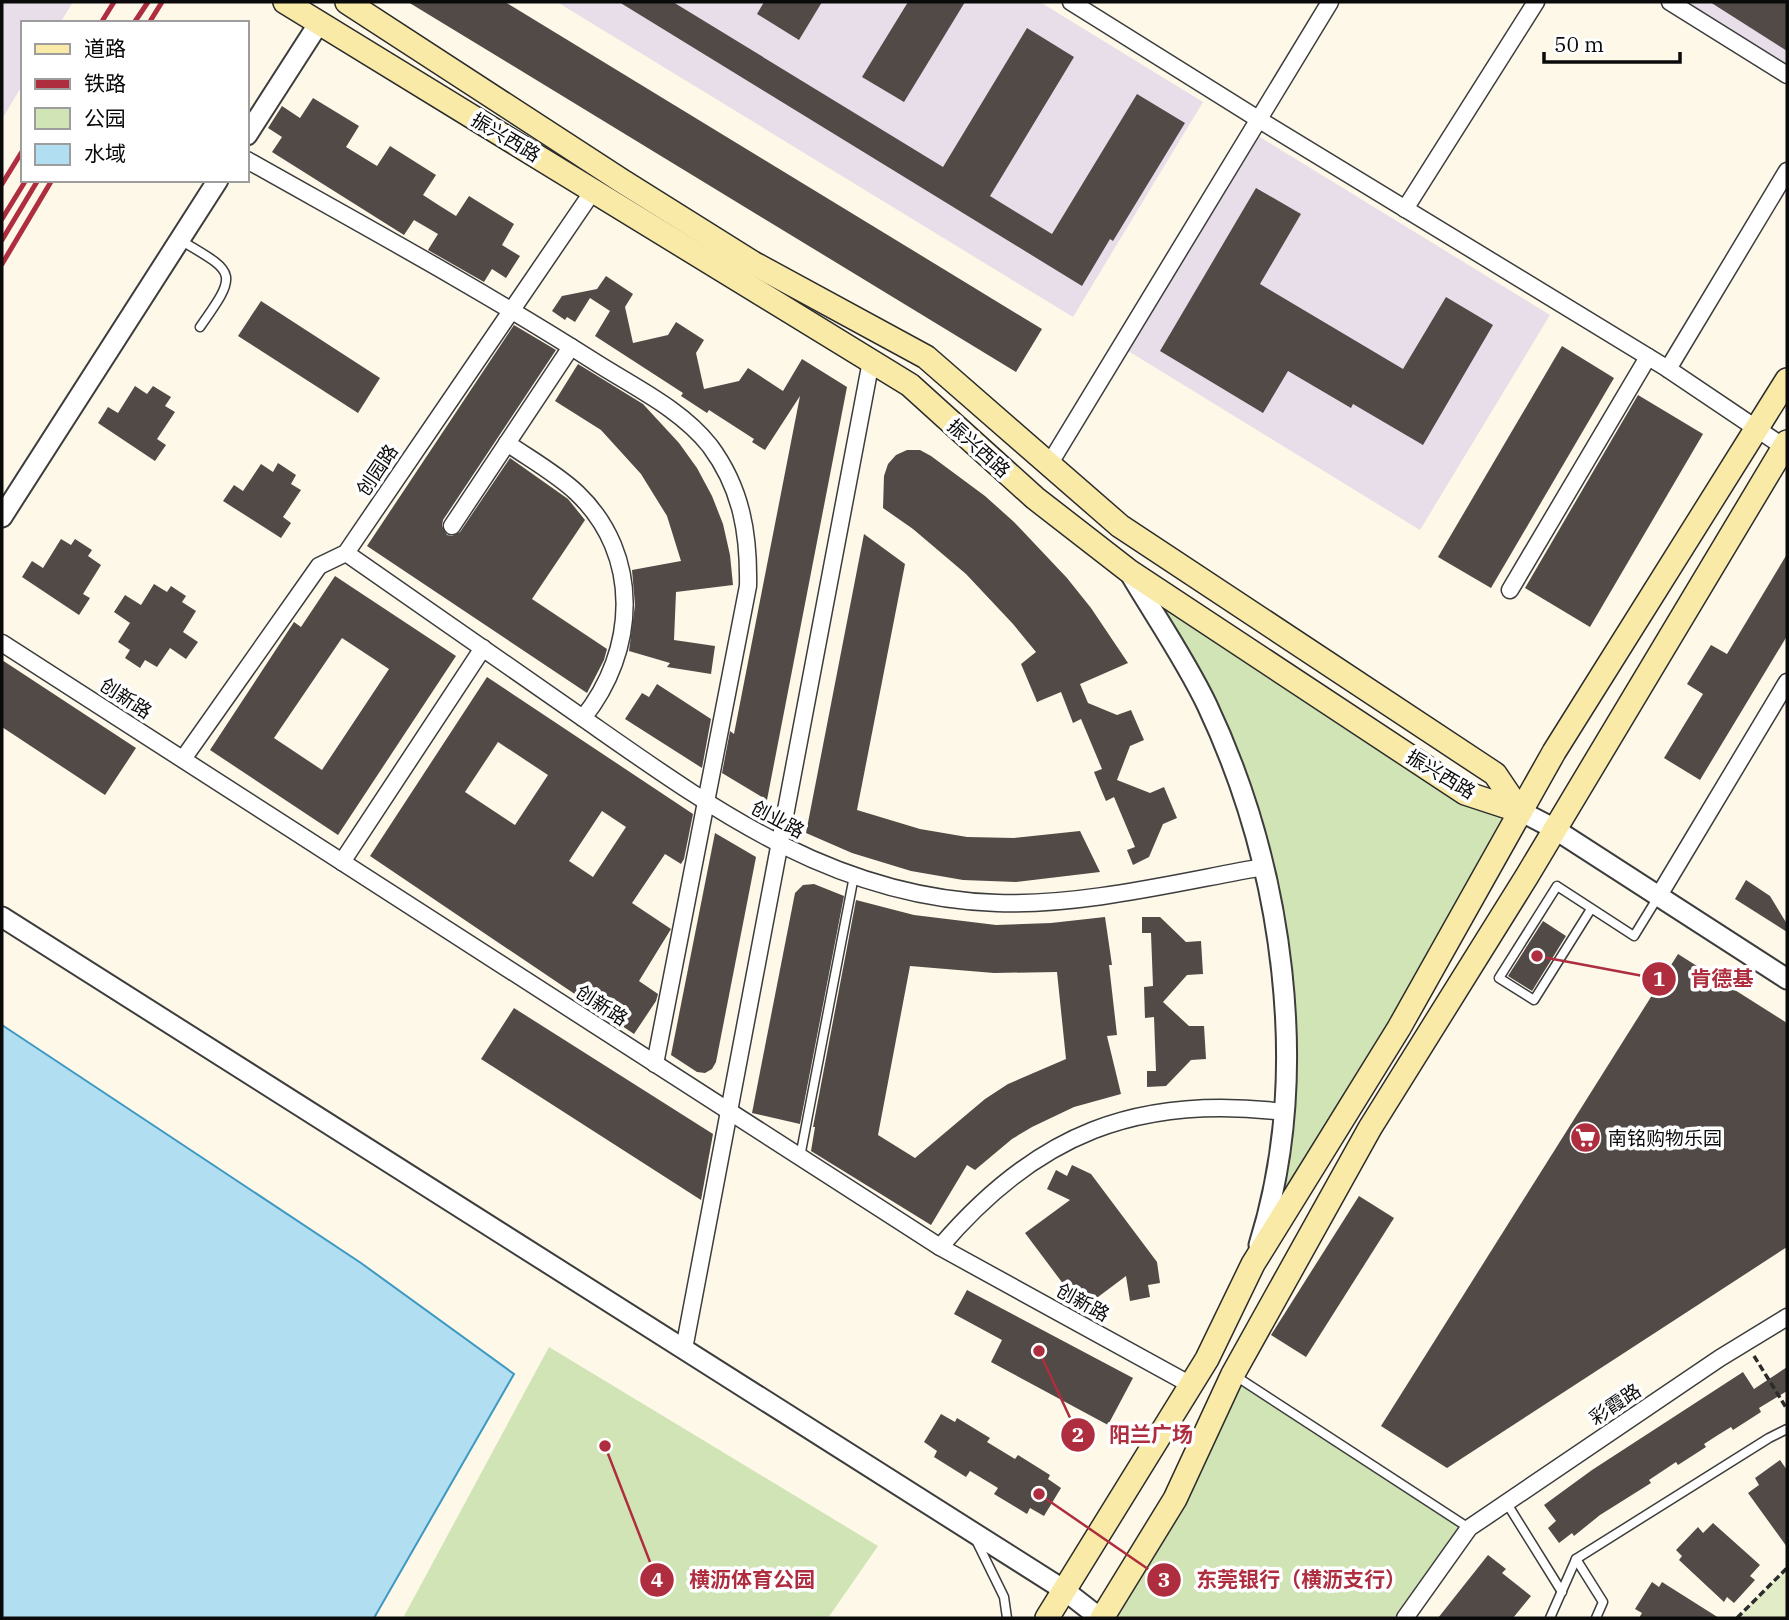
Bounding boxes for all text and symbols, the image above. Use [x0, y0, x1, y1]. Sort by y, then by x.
legend [21, 21, 248, 182]
scale bar [1544, 21, 1680, 65]
text: 50 m [1554, 30, 1604, 58]
text: 道路 [84, 34, 126, 62]
text: 铁路 [84, 69, 126, 97]
text: 公园 [84, 104, 126, 132]
street label: 振兴西路 [467, 107, 545, 167]
text: 水域 [84, 139, 126, 167]
street label: 振兴西路 [943, 414, 1015, 482]
street label: 创园路 [351, 440, 403, 500]
street label: 创新路 [96, 672, 156, 724]
street label: 振兴西路 [1402, 744, 1480, 804]
street label: 创业路 [747, 795, 809, 843]
callout: 肯德基 [1641, 958, 1767, 1000]
text: 1 [1653, 964, 1665, 992]
text: 肯德基 [1691, 964, 1754, 992]
street label: 创新路 [572, 979, 632, 1031]
supermarket icon: 南铭购物乐园 [1568, 1121, 1602, 1155]
place label: 南铭购物乐园 [1608, 1126, 1722, 1150]
street label: 创新路 [1052, 1278, 1114, 1326]
street label: 彩霞路 [1585, 1378, 1645, 1430]
callout: 阳兰广场 [1060, 1414, 1207, 1456]
text: 2 [1072, 1420, 1084, 1448]
text: 阳兰广场 [1109, 1420, 1193, 1448]
callout: 横沥体育公园 [640, 1559, 829, 1601]
callout: 东莞银行（横沥支行） [1147, 1559, 1420, 1601]
text: 4 [651, 1565, 663, 1593]
text: 横沥体育公园 [689, 1565, 815, 1593]
text: 3 [1158, 1565, 1170, 1593]
text: 东莞银行（横沥支行） [1196, 1565, 1406, 1593]

